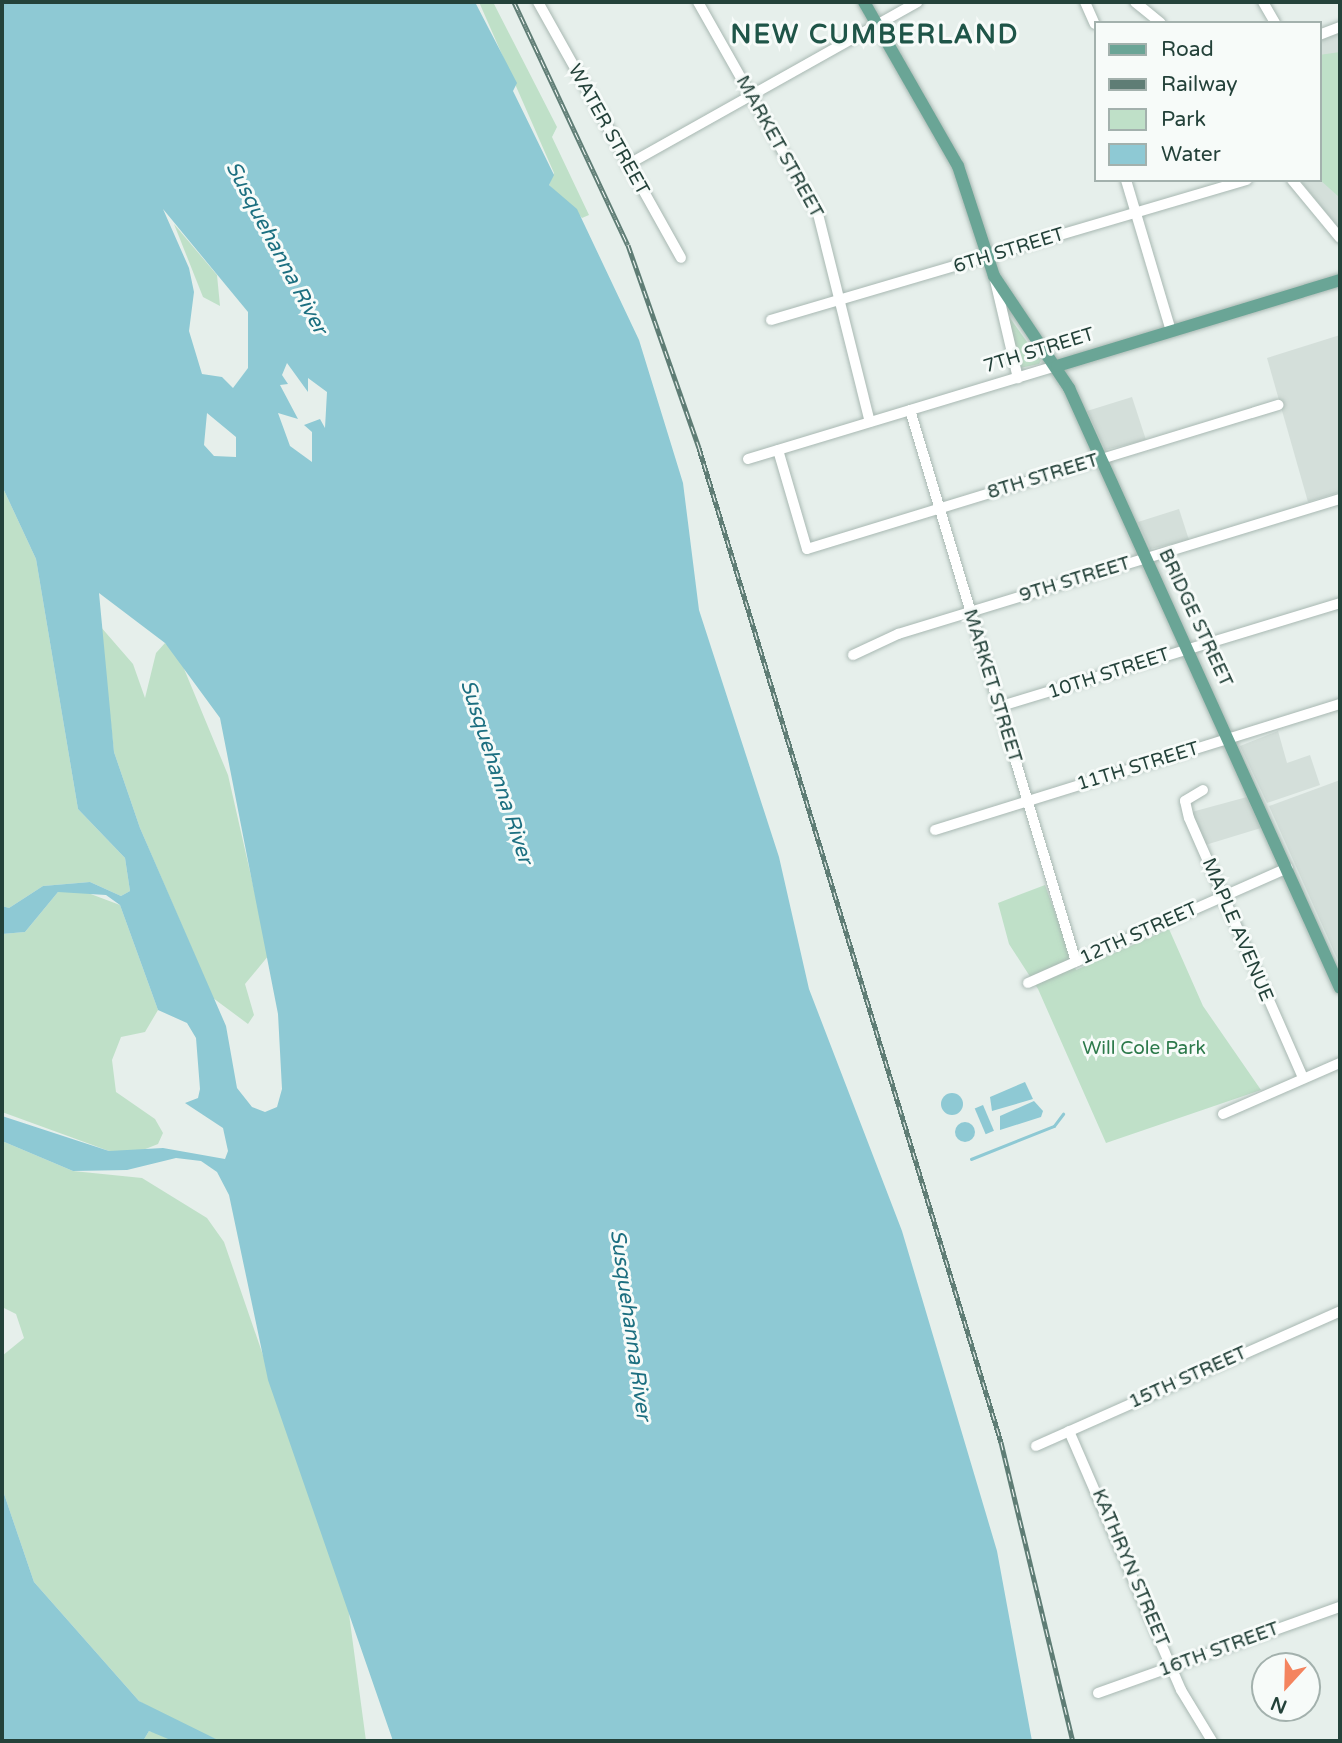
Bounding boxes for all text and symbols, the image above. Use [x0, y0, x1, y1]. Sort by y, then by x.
district label: NEW CUMBERLAND [732, 19, 1018, 51]
legend [1094, 21, 1321, 182]
text: Road [1161, 37, 1214, 62]
street label: WATER STREET [563, 61, 653, 199]
street label: MARKET STREET [730, 72, 828, 222]
text: Railway [1161, 72, 1238, 97]
text: Park [1161, 107, 1206, 132]
text: Water [1161, 142, 1221, 167]
water label: Susquehanna River [220, 157, 332, 339]
street label: 6TH STREET [951, 223, 1067, 279]
street label: 7TH STREET [981, 323, 1097, 379]
street label: 8TH STREET [985, 449, 1101, 505]
street label: BRIDGE STREET [1153, 545, 1237, 691]
street label: 9TH STREET [1017, 552, 1133, 608]
street label: MARKET STREET [958, 606, 1026, 766]
street label: 10TH STREET [1045, 644, 1173, 704]
water label: Susquehanna River [454, 677, 538, 867]
street label: 11TH STREET [1074, 738, 1202, 796]
street label: MAPLE AVENUE [1196, 855, 1278, 1005]
street label: 12TH STREET [1077, 898, 1201, 970]
park label: Will Cole Park [1082, 1038, 1206, 1060]
water label: Susquehanna River [604, 1228, 656, 1422]
street label: 15TH STREET [1126, 1342, 1250, 1414]
street label: KATHRYN STREET [1086, 1486, 1174, 1650]
street label: 16TH STREET [1156, 1618, 1282, 1682]
north arrow [1251, 1652, 1321, 1722]
text: N [1268, 1692, 1290, 1718]

